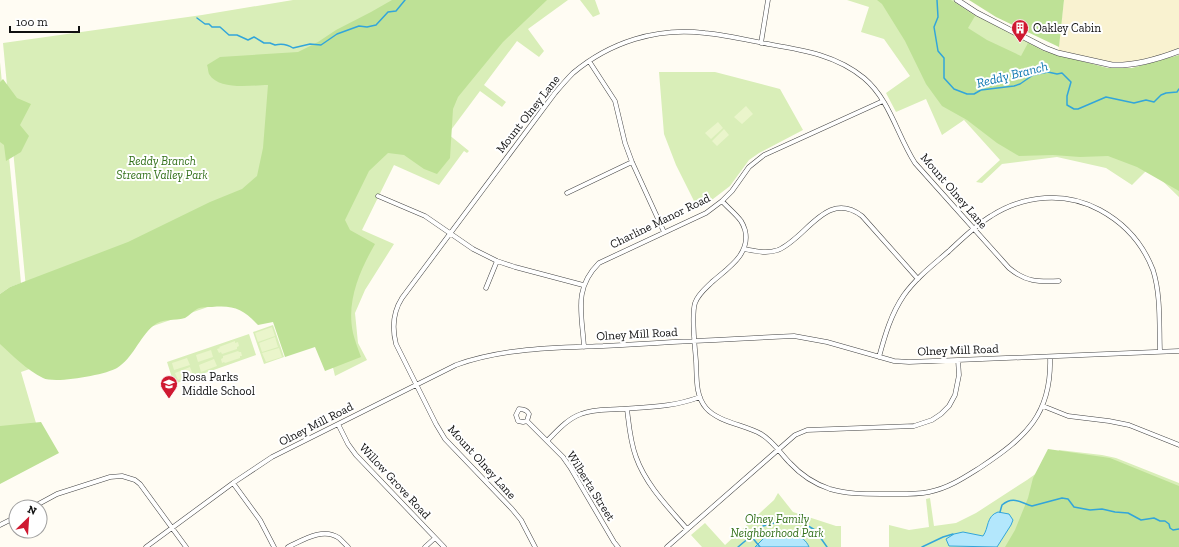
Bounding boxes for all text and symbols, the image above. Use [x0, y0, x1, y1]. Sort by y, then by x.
scale bar [10, 8, 79, 34]
text: 100 m [16, 15, 48, 29]
building icon: Oakley Cabin [1010, 18, 1030, 43]
place label: Oakley Cabin [1033, 21, 1101, 35]
water label: Reddy Branch [975, 58, 1050, 91]
street label: Mount Olney Lane [493, 72, 563, 156]
street label: Mount Olney Lane [918, 151, 991, 232]
park label: Reddy Branch Stream Valley Park [116, 154, 208, 182]
street label: Charline Manor Road [608, 190, 713, 251]
street label: Olney Mill Road [596, 325, 678, 343]
street label: Olney Mill Road [917, 342, 999, 358]
place label: Rosa Parks Middle School [182, 370, 255, 398]
school or university icon: Rosa Parks Middle School [159, 374, 179, 399]
street label: Olney Mill Road [276, 399, 356, 449]
street label: Mount Olney Lane [445, 422, 519, 502]
street label: Willow Grove Road [357, 440, 434, 522]
street label: Wilberta Street [564, 449, 618, 524]
north arrow [8, 499, 48, 539]
text: N [25, 503, 39, 518]
park label: Olney Family Neighborhood Park [730, 512, 824, 540]

